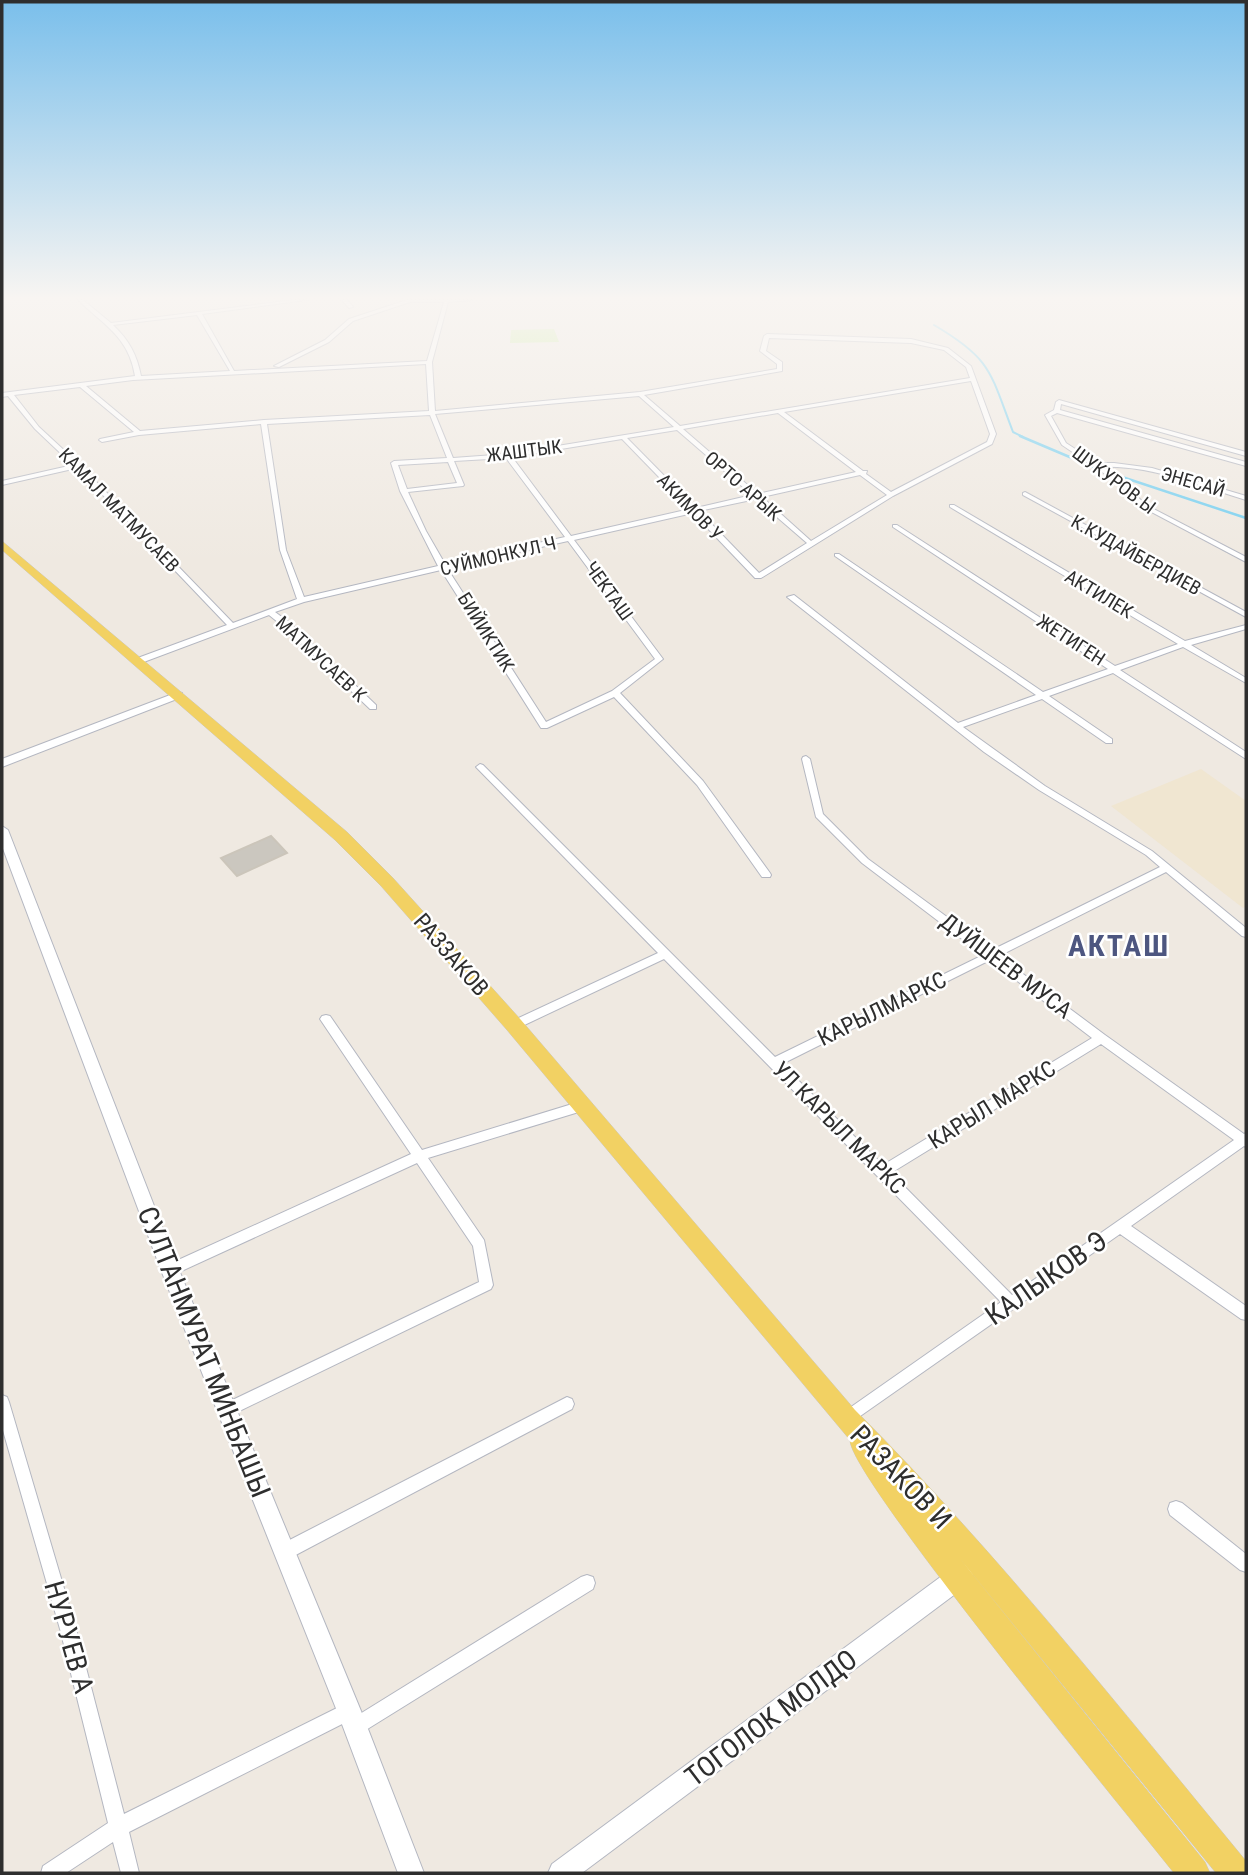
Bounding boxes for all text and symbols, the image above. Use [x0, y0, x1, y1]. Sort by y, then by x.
street label: ЖАШТЫК [485, 435, 564, 467]
street label: ШУКУРОВ.Ы [1068, 441, 1160, 519]
street label: КАМАЛ МАТМУСАЕВ [54, 443, 184, 577]
street label: ОРТО АРЫК [700, 447, 786, 526]
street label: ЭНЕСАЙ [1158, 462, 1228, 502]
street label: АКИМОВ У [652, 469, 728, 545]
street label: К.КУДАЙБЕРДИЕВ [1067, 510, 1205, 600]
street label: СУЙМОНКУЛ Ч [438, 531, 558, 581]
street label: ЧЕКТАШ [580, 557, 638, 625]
street label: АКТИЛЕК [1061, 565, 1137, 623]
street label: БИЙИКТИК [453, 588, 519, 676]
street label: ЖЕТИГЕН [1033, 609, 1109, 671]
street label: МАТМУСАЕВ К [271, 611, 371, 707]
street label: ДУЙШЕЕВ МУСА [935, 907, 1078, 1024]
street label: РАЗЗАКОВ [408, 908, 494, 1002]
district label: АКТАШ [1068, 928, 1170, 963]
street label: КАРЫЛМАРКС [813, 966, 951, 1052]
street label: КАРЫЛ МАРКС [923, 1055, 1061, 1155]
street label: УЛ КАРЫЛ МАРКС [767, 1056, 911, 1200]
street label: СУЛТАНМУРАТ МИНБАШЫ [131, 1202, 277, 1502]
street label: КАЛЫКОВ Э [979, 1224, 1113, 1332]
street label: РАЗАКОВ И [843, 1418, 959, 1536]
street label: НУРУЕВ А [37, 1577, 101, 1697]
street label: ТОГОЛОК МОЛДО [679, 1643, 863, 1793]

